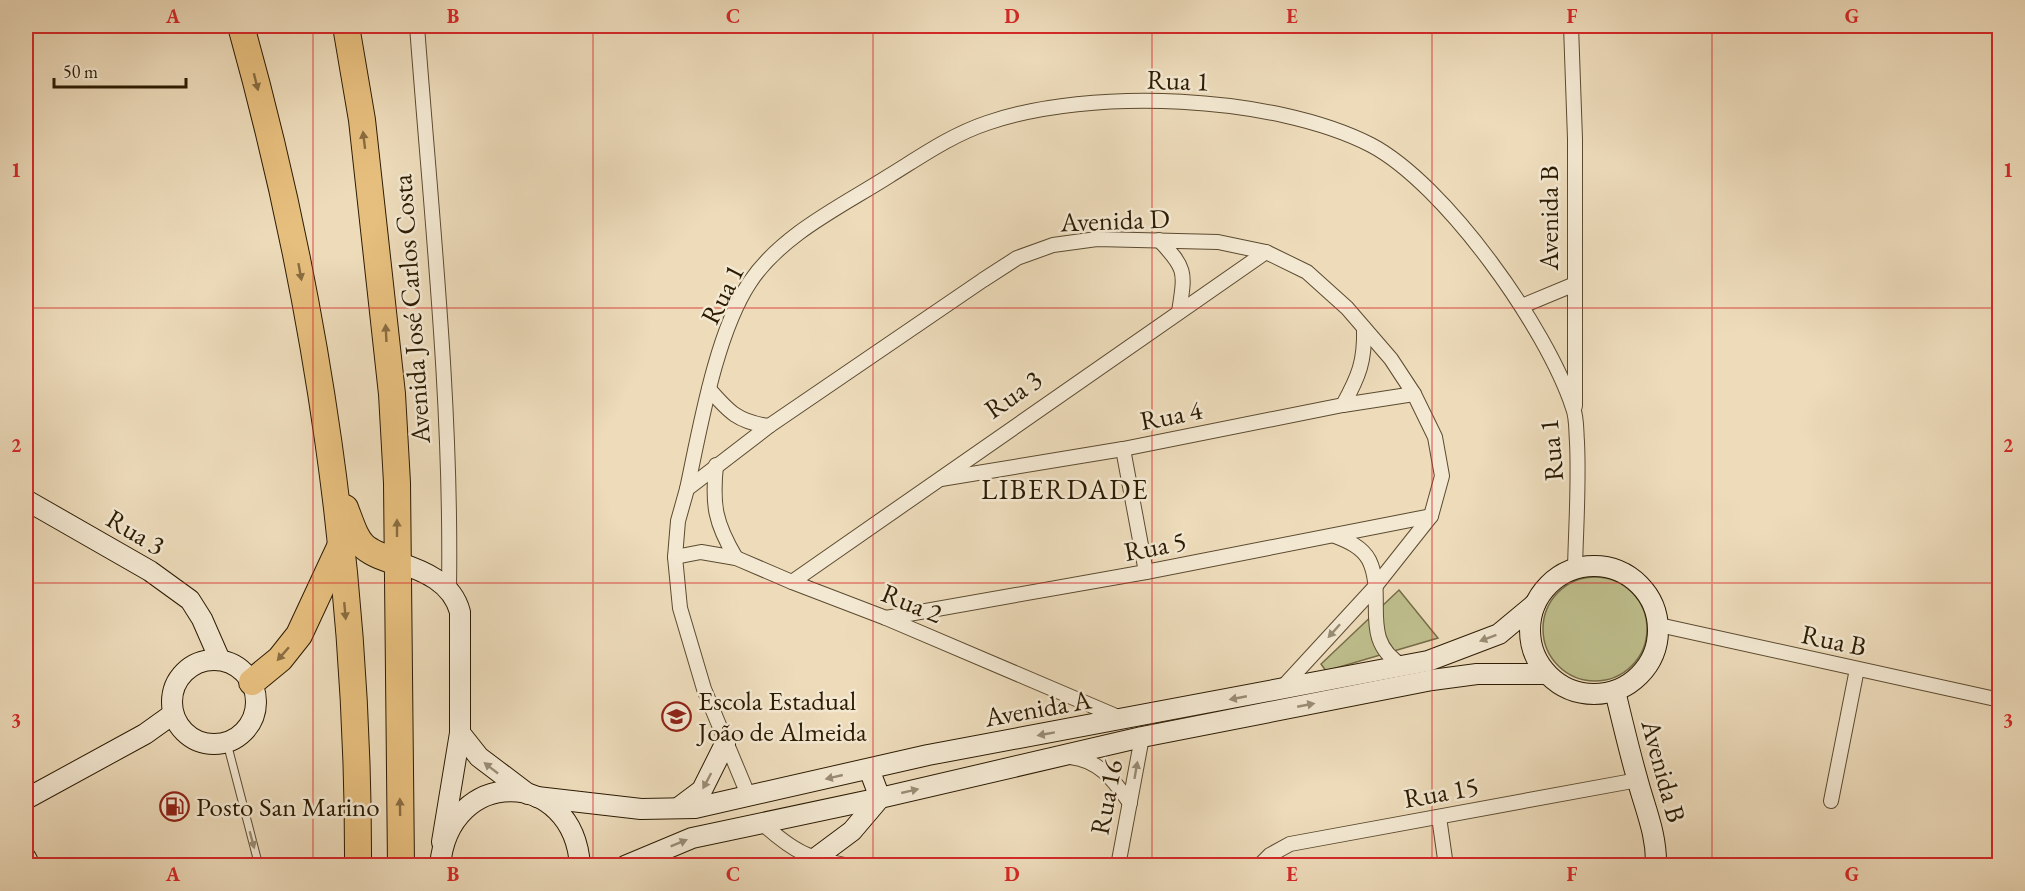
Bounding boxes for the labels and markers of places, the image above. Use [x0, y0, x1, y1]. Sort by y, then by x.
place label: Escola Estadual João de Almeida [696, 683, 867, 749]
school or university icon: Escola Estadual João de Almeida [661, 700, 693, 732]
place label: Posto San Marino [196, 789, 380, 824]
fuel station icon: Posto San Marino [159, 790, 191, 822]

